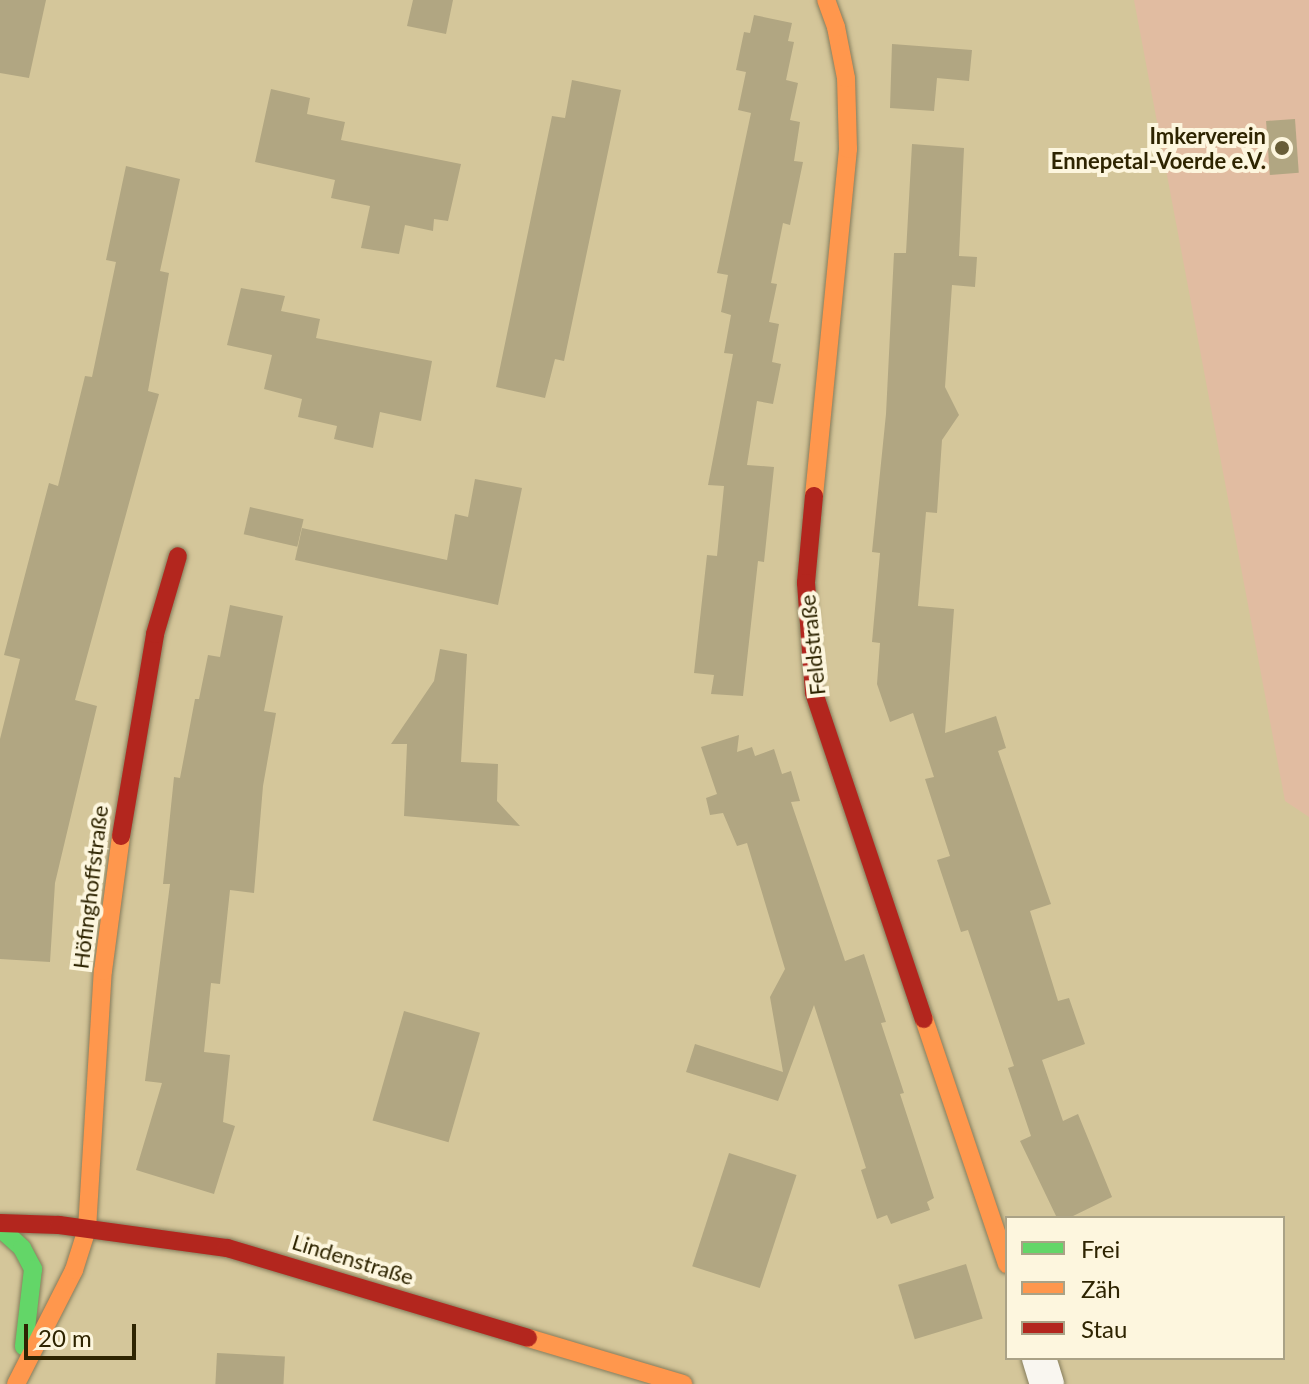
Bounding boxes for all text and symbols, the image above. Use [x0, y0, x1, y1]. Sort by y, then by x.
place label: Imkerverein Ennepetal-Voerde e.V. [1051, 122, 1266, 174]
marker: Imkerverein Ennepetal-Voerde e.V. [1273, 139, 1291, 157]
street label: Feldstraße [794, 593, 830, 697]
street label: Höfinghoffstraße [67, 804, 113, 970]
legend [1005, 1216, 1285, 1360]
street label: Lindenstraße [289, 1228, 417, 1290]
text: Frei [1081, 1234, 1120, 1263]
text: Zäh [1081, 1274, 1121, 1303]
scale bar [28, 1308, 140, 1358]
text: Stau [1081, 1314, 1127, 1343]
text: 20 m [38, 1323, 92, 1352]

